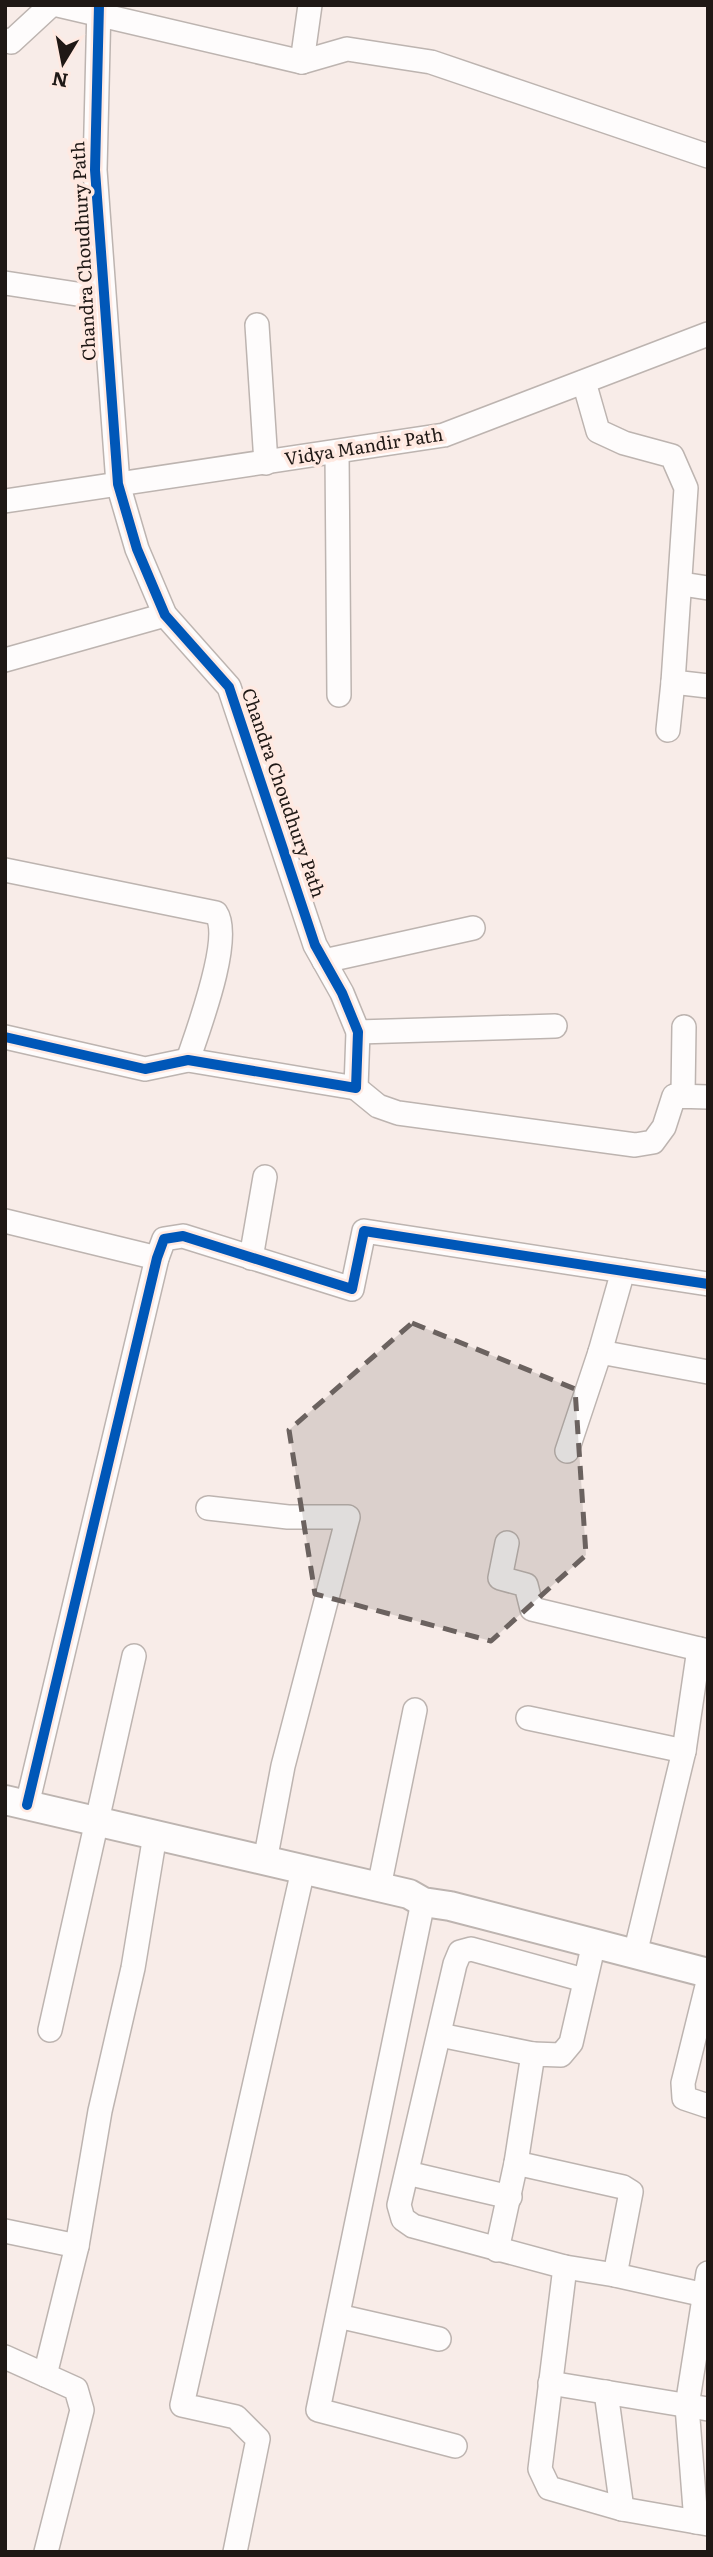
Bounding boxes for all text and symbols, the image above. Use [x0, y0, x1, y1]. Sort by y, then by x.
north arrow [28, 28, 98, 98]
text: N [50, 66, 70, 96]
street label: Chandra Choudhury Path [63, 140, 102, 362]
street label: Vidya Mandir Path [283, 420, 445, 471]
street label: Chandra Choudhury Path [236, 684, 333, 901]

